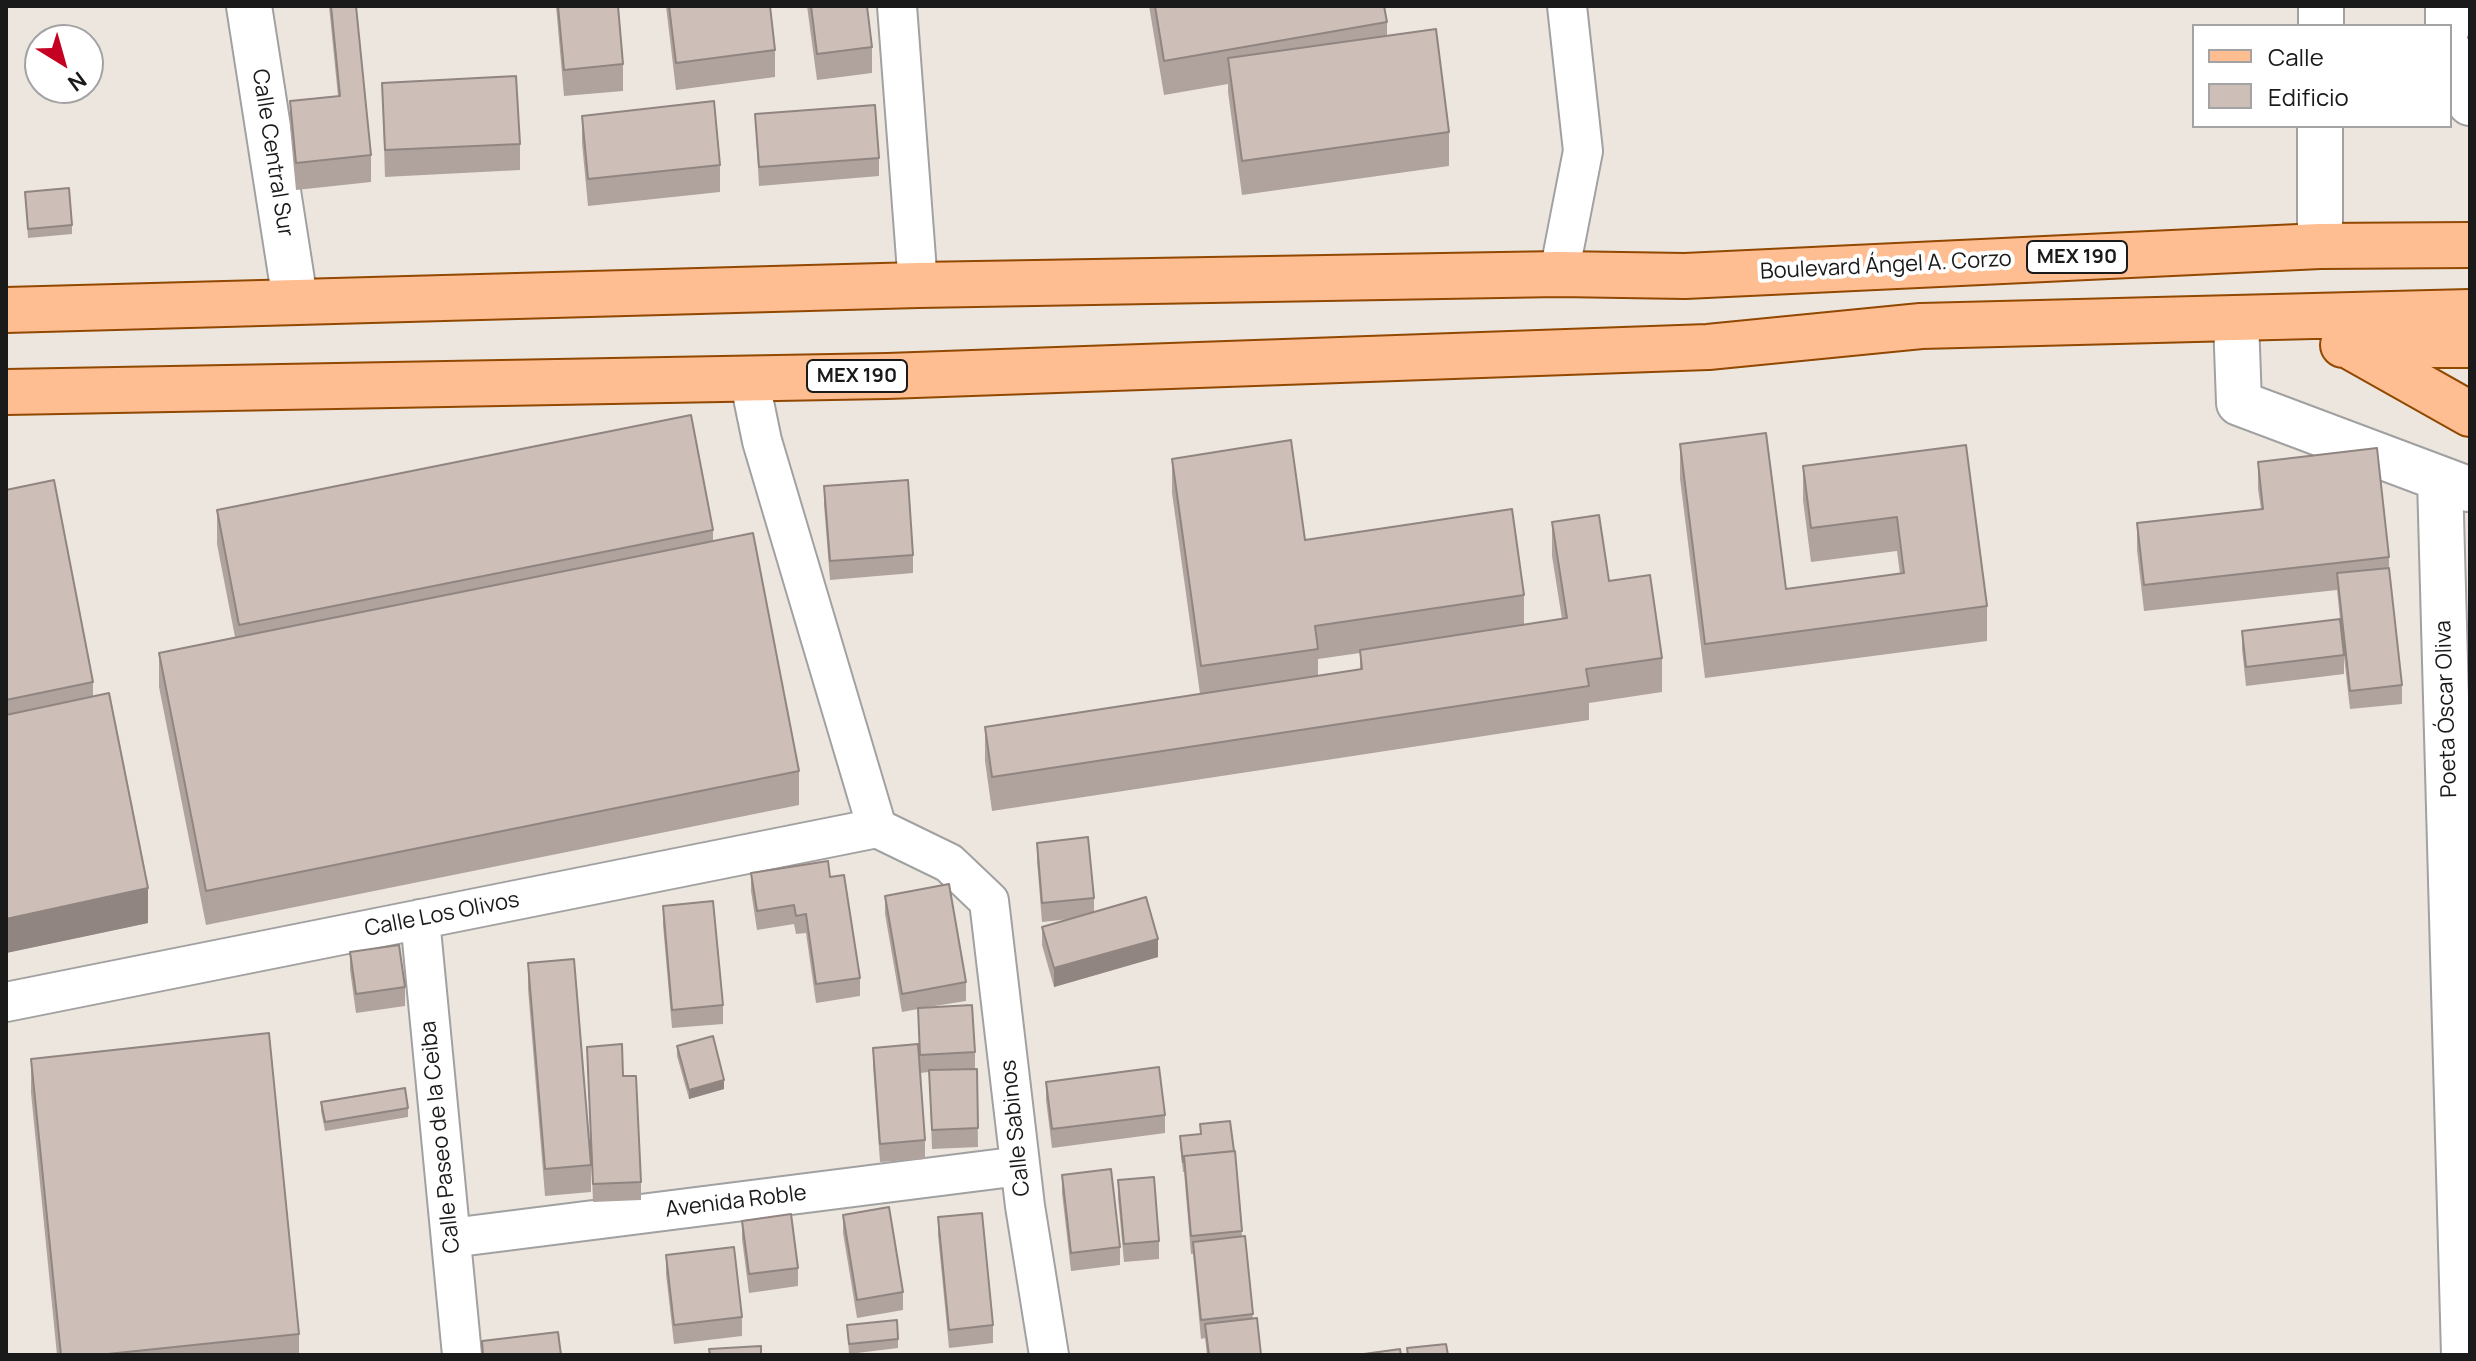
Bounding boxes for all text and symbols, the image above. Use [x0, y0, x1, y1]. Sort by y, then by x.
north arrow [24, 24, 104, 104]
legend [2192, 24, 2452, 128]
text: Calle [2268, 40, 2324, 73]
text: N [62, 65, 93, 98]
street label: Calle Central Sur [246, 67, 298, 239]
text: Edificio [2268, 80, 2349, 113]
road number: MEX 190 [2027, 241, 2127, 273]
street label: Boulevard Ángel A. Corzo [1760, 246, 2012, 286]
road number: MEX 190 [807, 360, 907, 392]
street label: Poeta Óscar Oliva [2431, 620, 2463, 798]
street label: Calle Los Olivos [362, 887, 522, 943]
street label: Calle Paseo de la Ceiba [416, 1020, 466, 1254]
street label: Calle Sabinos [996, 1059, 1036, 1197]
street label: Avenida Roble [664, 1180, 808, 1224]

